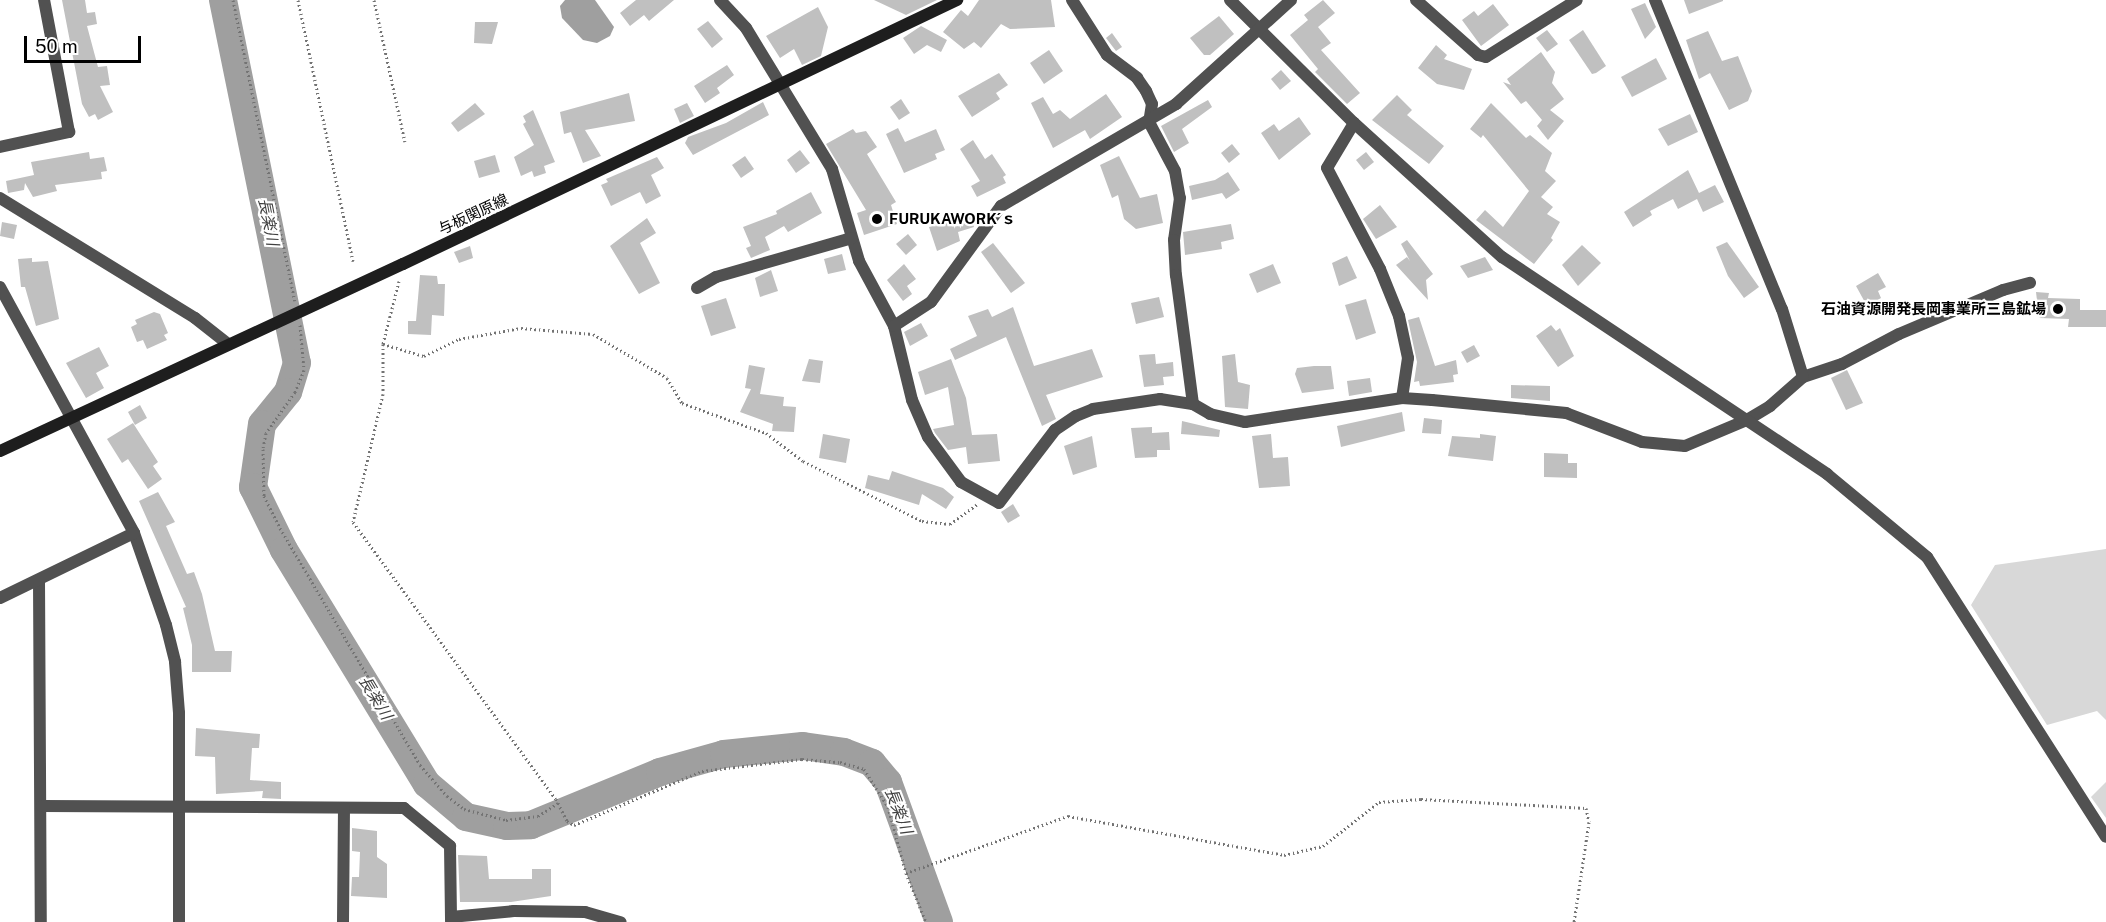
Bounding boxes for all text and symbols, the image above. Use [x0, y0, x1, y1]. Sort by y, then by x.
scale bar [27, 24, 144, 62]
text: 50 m [35, 36, 78, 57]
street label: 与板関原線 [435, 190, 511, 238]
water label: 長楽川 [254, 197, 282, 247]
place label: FURUKAWORK´ｓ [889, 210, 1016, 228]
marker: FURUKAWORK´ｓ [870, 212, 884, 226]
place label: 石油資源開発長岡事業所三島鉱場 [1821, 300, 2046, 318]
marker: 石油資源開発長岡事業所三島鉱場 [2051, 302, 2065, 316]
water label: 長楽川 [354, 672, 396, 724]
water label: 長楽川 [880, 785, 916, 837]

